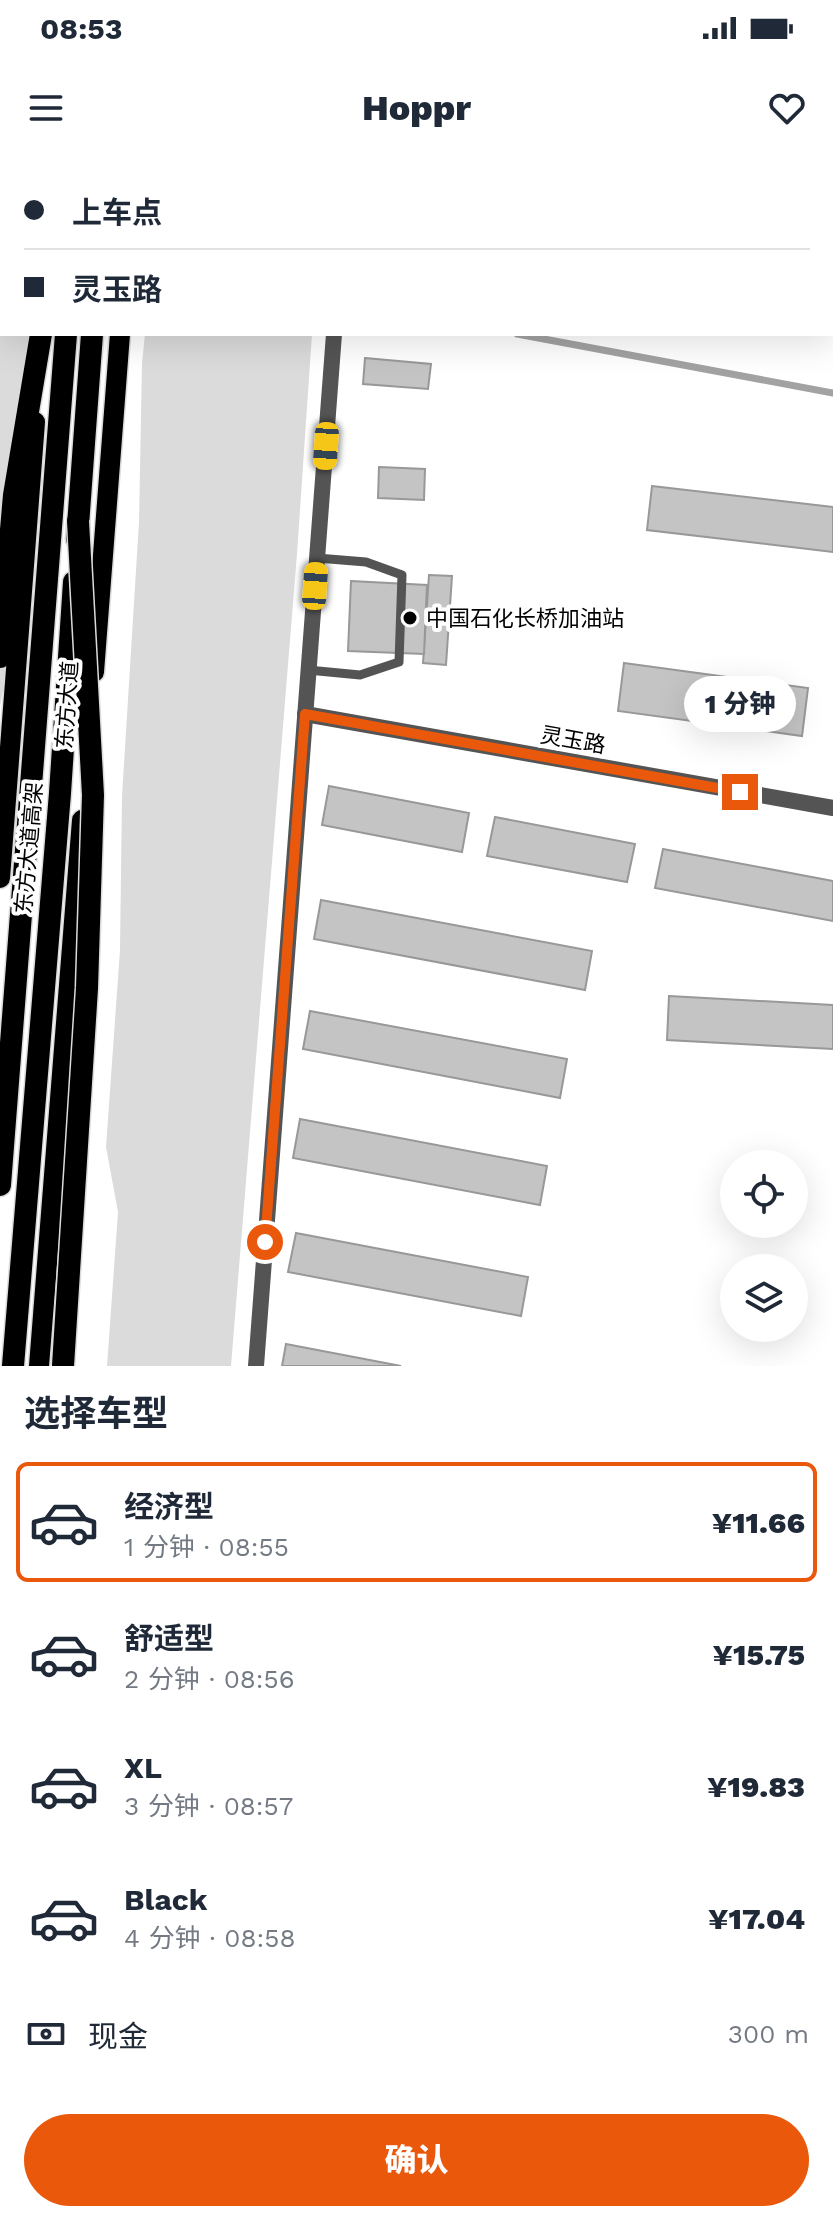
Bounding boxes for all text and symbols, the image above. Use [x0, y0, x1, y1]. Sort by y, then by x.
text: 08:53 [40, 11, 122, 46]
icon: menu [24, 86, 68, 130]
icon: heart [765, 86, 809, 130]
text: Hoppr [362, 87, 471, 129]
text: 上车点 [72, 195, 162, 230]
text: 灵玉路 [72, 272, 162, 307]
car [312, 421, 340, 471]
car [301, 561, 329, 611]
place label: 中国石化长桥加油站 [426, 606, 624, 631]
marker: 中国石化长桥加油站 [401, 609, 419, 627]
street label: 东方大道 [51, 660, 83, 750]
callout: 1 分钟 [684, 676, 796, 732]
text: 1 分钟 [705, 689, 775, 719]
street label: 灵玉路 [538, 722, 608, 758]
route end [722, 774, 758, 810]
street label: 东方大道高架 [11, 781, 47, 915]
map controls [720, 1150, 808, 1342]
button: locate [720, 1150, 808, 1238]
route start [247, 1224, 283, 1260]
button: layers [720, 1254, 808, 1342]
text: 选择车型 [24, 1393, 168, 1435]
icon: car [28, 1486, 100, 1558]
text: 经济型 [124, 1489, 214, 1524]
text: ¥11.66 [712, 1505, 805, 1540]
text: 1 分钟 · 08:55 [124, 1532, 289, 1562]
icon: car [28, 1618, 100, 1690]
text: 舒适型 [124, 1621, 214, 1656]
text: ¥15.75 [713, 1637, 805, 1672]
text: 2 分钟 · 08:56 [124, 1664, 294, 1694]
icon: car [28, 1750, 100, 1822]
text: XL [124, 1750, 162, 1785]
text: ¥19.83 [707, 1769, 805, 1804]
text: 3 分钟 · 08:57 [124, 1791, 293, 1821]
icon: car [28, 1882, 100, 1954]
text: Black [124, 1882, 208, 1917]
text: ¥17.04 [708, 1901, 805, 1936]
text: 4 分钟 · 08:58 [124, 1923, 295, 1953]
icon: cash [24, 2012, 68, 2056]
text: 现金 [88, 2019, 148, 2054]
text: 300 m [728, 2019, 809, 2049]
button: 确认 [24, 2114, 809, 2206]

